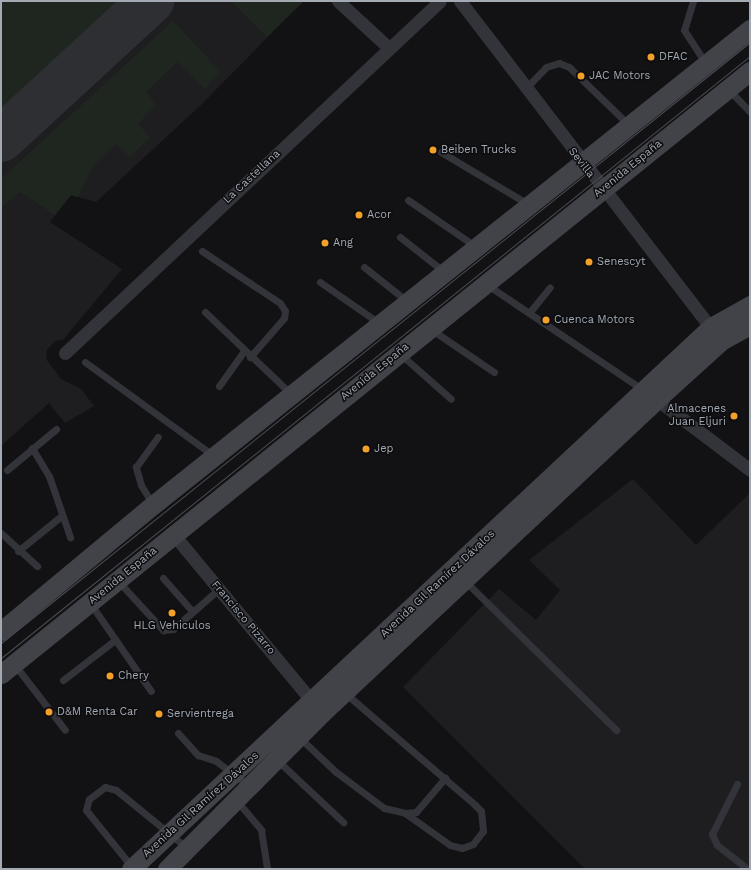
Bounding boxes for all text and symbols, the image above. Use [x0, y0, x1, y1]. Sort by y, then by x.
place label: DFAC [659, 50, 687, 64]
marker: DFAC [646, 52, 656, 62]
place label: JAC Motors [589, 69, 650, 83]
marker: JAC Motors [576, 71, 586, 81]
street label: Avenida España [591, 137, 665, 201]
place label: Beiben Trucks [441, 143, 516, 157]
marker: Beiben Trucks [428, 145, 438, 155]
street label: Sevilla [565, 145, 597, 181]
street label: La Castellana [221, 147, 283, 207]
place label: Acor [367, 208, 391, 222]
marker: Acor [354, 210, 364, 220]
place label: Ang [333, 236, 353, 250]
marker: Ang [320, 238, 330, 248]
place label: Senescyt [597, 255, 646, 269]
marker: Senescyt [584, 257, 594, 267]
place label: Cuenca Motors [554, 313, 635, 327]
marker: Cuenca Motors [541, 315, 551, 325]
street label: Avenida España [338, 340, 412, 404]
place label: Almacenes Juan Eljuri [667, 403, 726, 429]
marker: Almacenes Juan Eljuri [729, 411, 739, 421]
place label: Jep [374, 442, 393, 456]
marker: Jep [361, 444, 371, 454]
street label: Avenida Gil Ramírez Dávalos [378, 527, 498, 641]
street label: Avenida España [86, 544, 160, 608]
street label: Francisco Pizarro [208, 578, 278, 658]
marker: HLG Vehiculos [167, 608, 177, 618]
place label: HLG Vehiculos [133, 619, 211, 633]
place label: Chery [118, 669, 149, 683]
marker: Chery [105, 671, 115, 681]
place label: D&M Renta Car [57, 705, 138, 719]
marker: D&M Renta Car [44, 707, 54, 717]
place label: Servientrega [167, 707, 234, 721]
marker: Servientrega [154, 709, 164, 719]
street label: Avenida Gil Ramírez Dávalos [140, 749, 262, 861]

